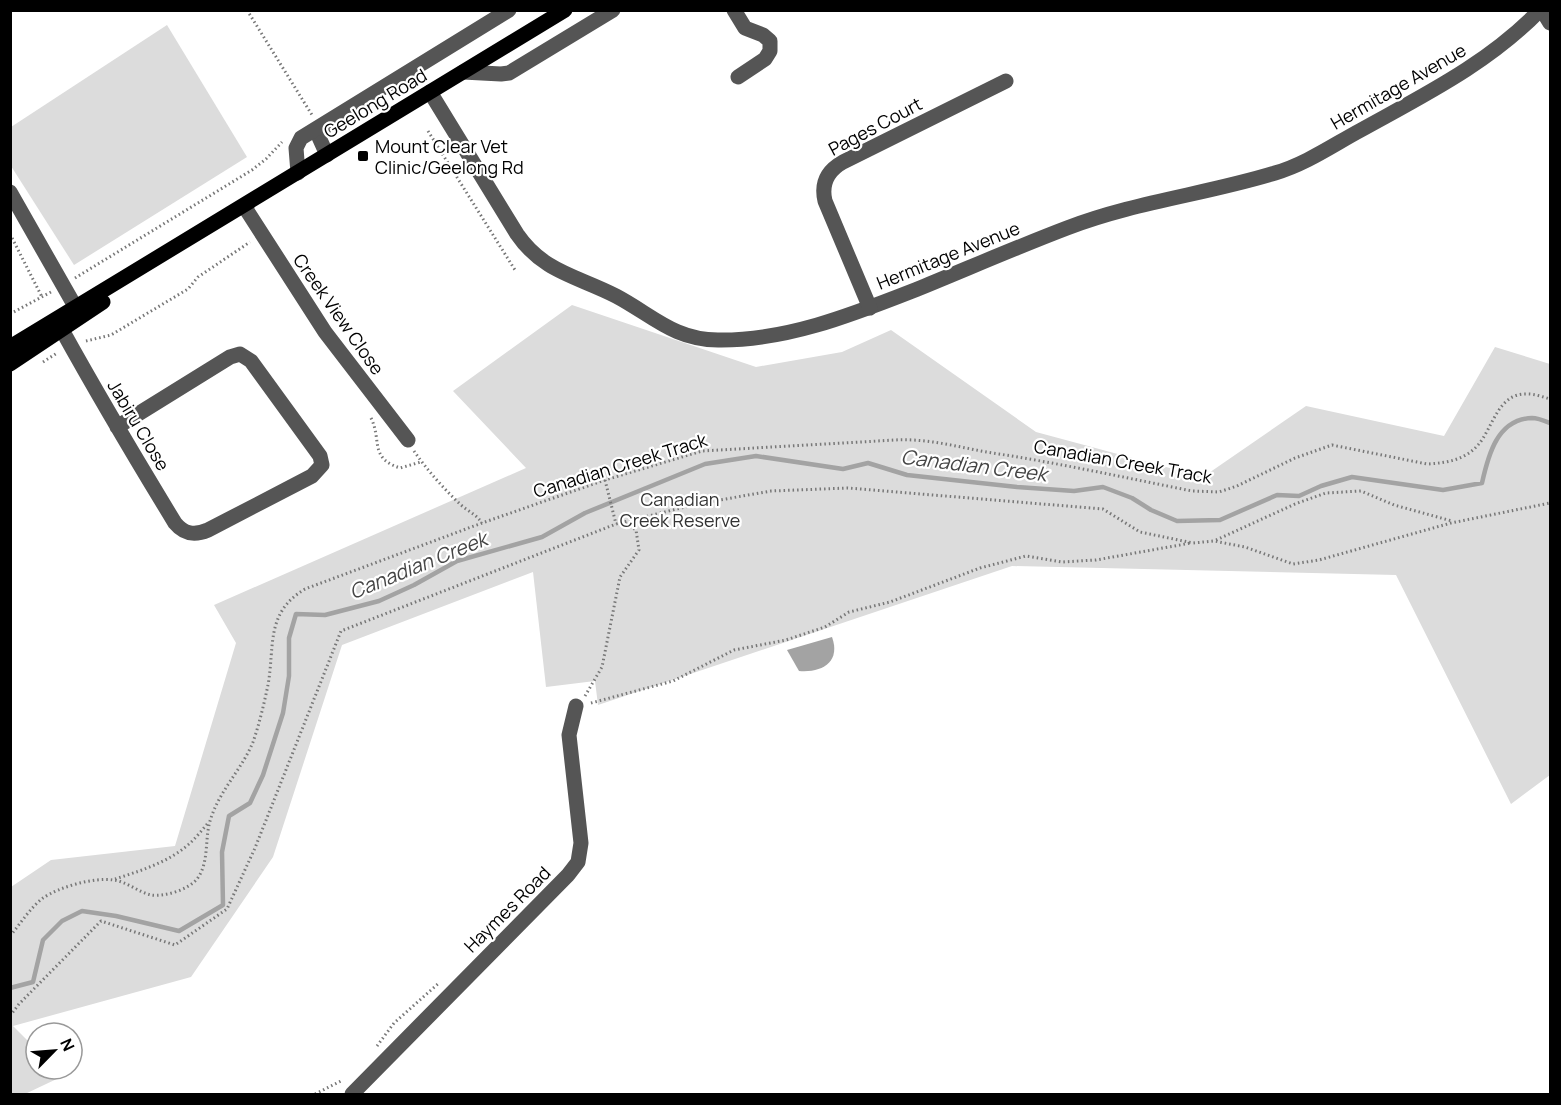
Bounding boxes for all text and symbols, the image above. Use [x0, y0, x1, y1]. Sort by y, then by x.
street label: Hermitage Avenue [1326, 38, 1470, 134]
street label: Geelong Road [319, 63, 431, 143]
street label: Pages Court [824, 91, 926, 161]
place label: Mount Clear Vet Clinic/Geelong Rd [375, 134, 524, 179]
marker: Mount Clear Vet Clinic/Geelong Rd [356, 149, 370, 163]
street label: Hermitage Avenue [873, 215, 1023, 295]
street label: Creek View Close [288, 249, 390, 379]
street label: Jabiru Close [103, 375, 175, 475]
street label: Canadian Creek Track [530, 427, 711, 503]
street label: Canadian Creek Track [1032, 434, 1215, 489]
water label: Canadian Creek [900, 443, 1051, 488]
park label: Canadian Creek Reserve [620, 487, 740, 532]
water label: Canadian Creek [345, 524, 494, 605]
street label: Haymes Road [459, 861, 555, 957]
north arrow [24, 1021, 84, 1081]
text: N [55, 1035, 80, 1055]

